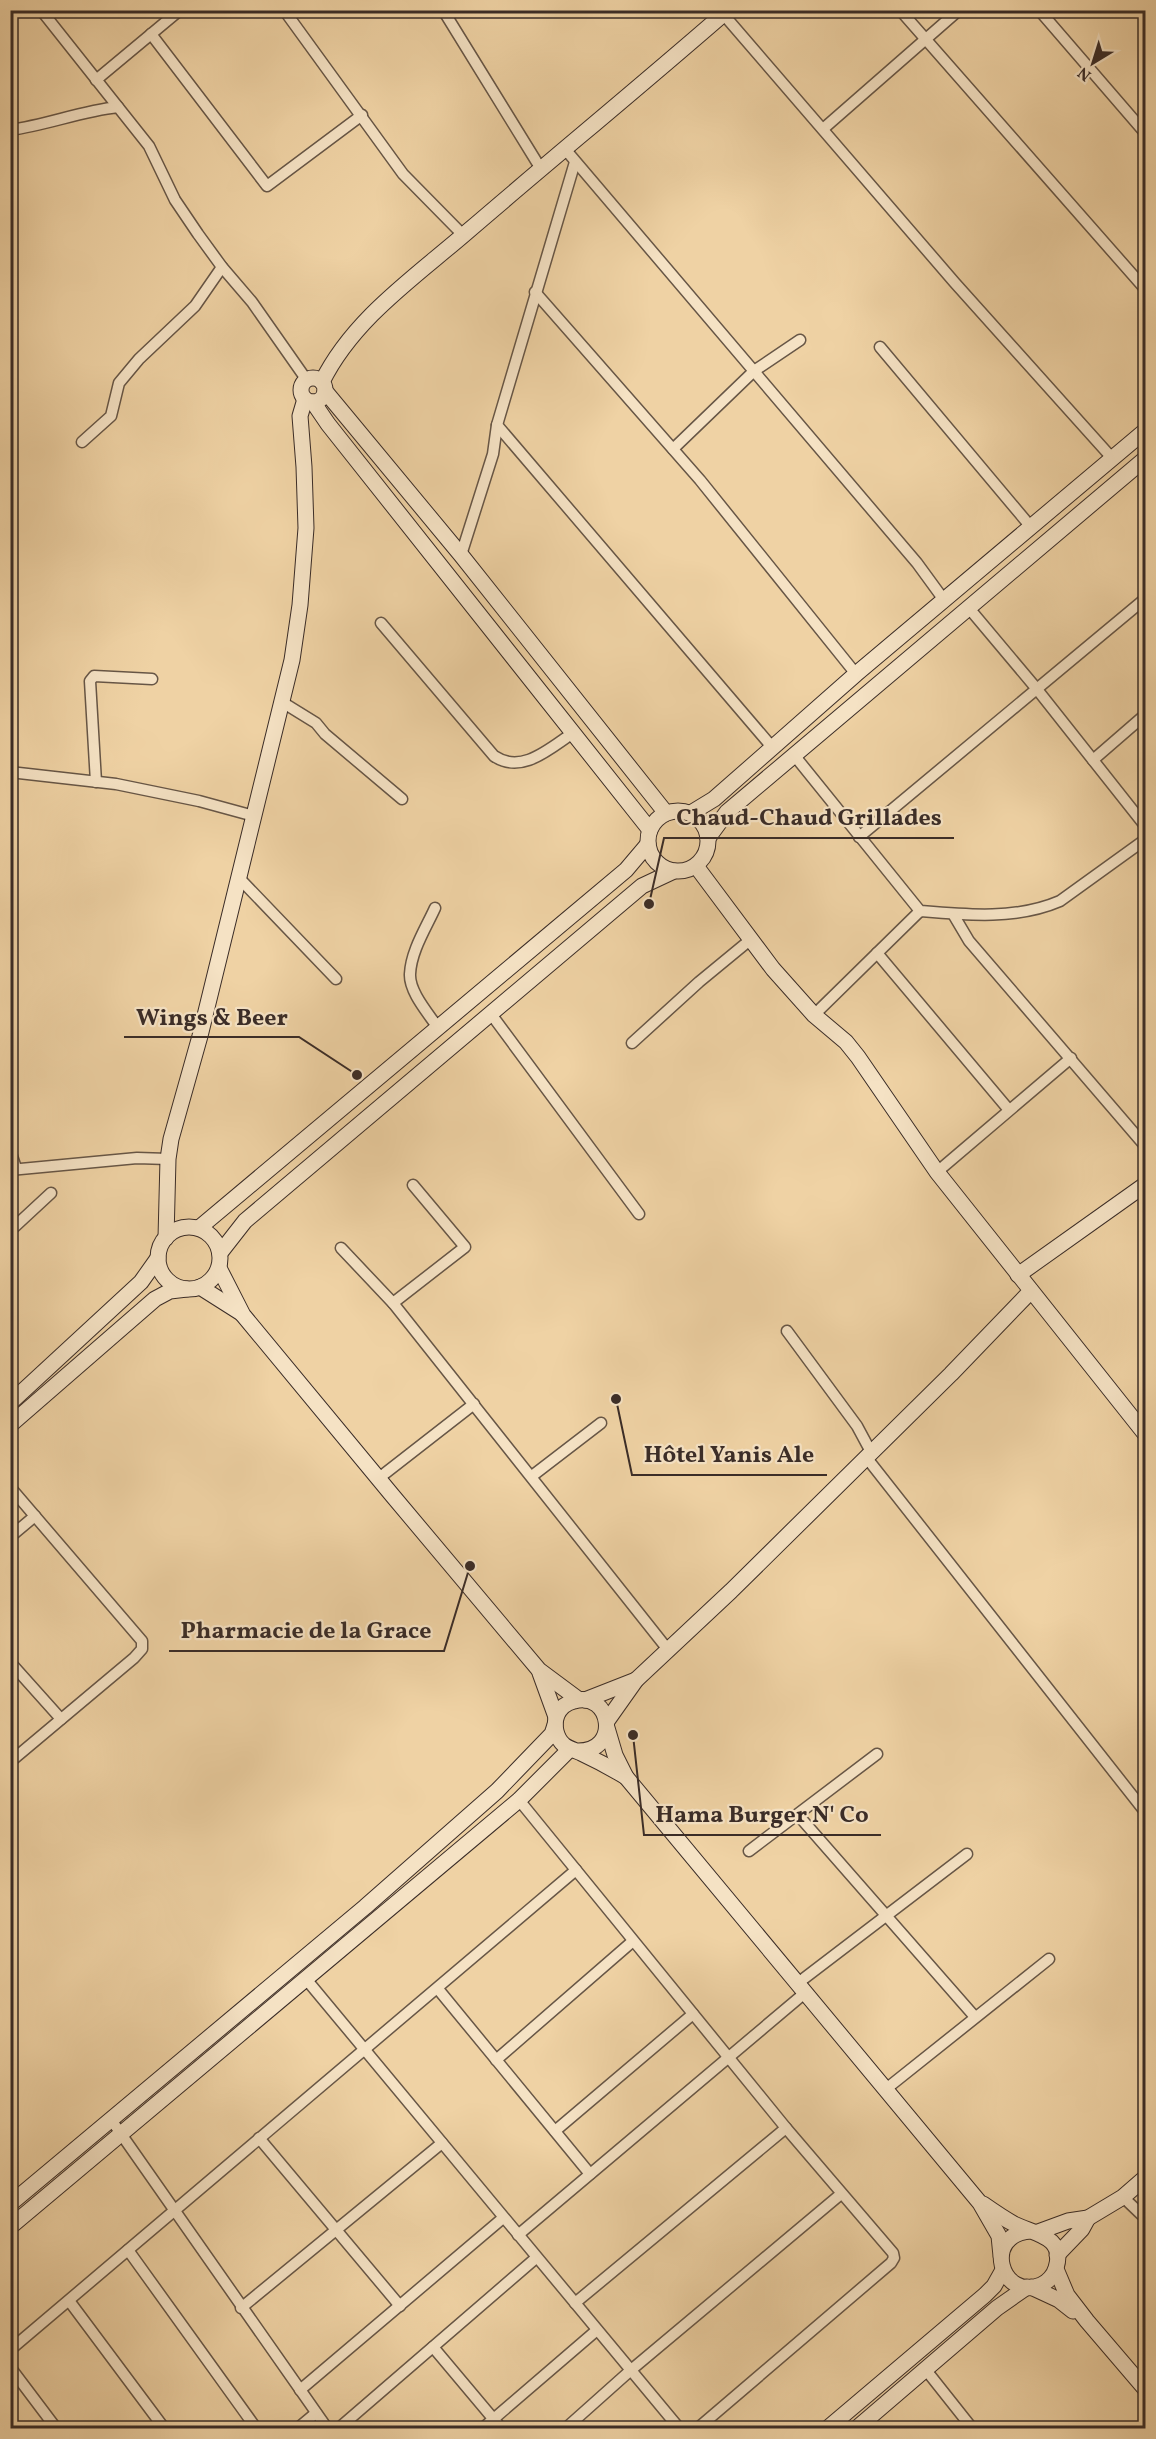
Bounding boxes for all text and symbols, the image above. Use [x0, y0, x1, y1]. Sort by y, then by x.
north arrow [1063, 33, 1123, 93]
text: N [1073, 61, 1096, 85]
callout: Chaud-Chaud Grillades [664, 796, 954, 838]
text: Chaud-Chaud Grillades [676, 802, 942, 836]
callout: Wings & Beer [124, 995, 299, 1037]
text: Wings & Beer [136, 1002, 288, 1036]
callout: Hôtel Yanis Ale [632, 1433, 827, 1475]
text: Hôtel Yanis Ale [644, 1439, 814, 1473]
callout: Pharmacie de la Grace [169, 1609, 444, 1651]
text: Pharmacie de la Grace [181, 1615, 431, 1649]
callout: Hama Burger N' Co [644, 1793, 881, 1835]
text: Hama Burger N' Co [655, 1799, 869, 1833]

